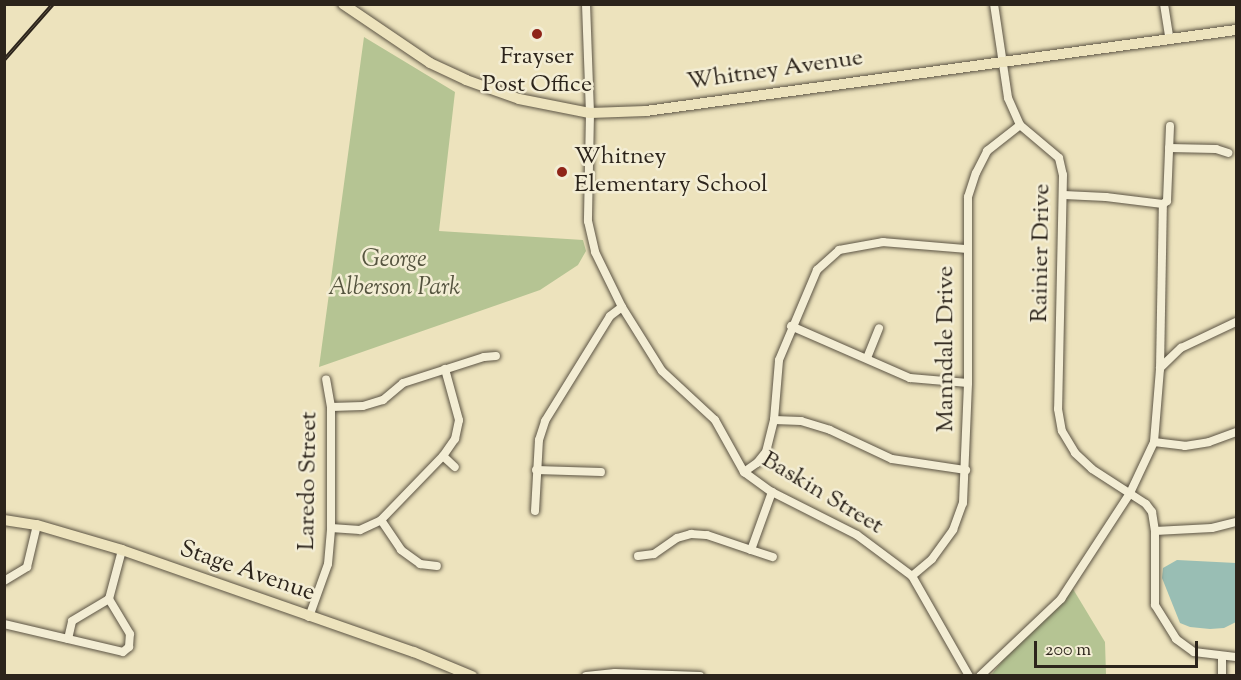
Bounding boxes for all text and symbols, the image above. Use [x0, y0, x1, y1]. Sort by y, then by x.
marker: Frayser Post Office [530, 27, 544, 41]
place label: Frayser Post Office [482, 44, 592, 100]
street label: Whitney Avenue [685, 44, 865, 98]
place label: Whitney Elementary School [574, 144, 768, 200]
marker: Whitney Elementary School [555, 165, 569, 179]
street label: Rainier Drive [1026, 183, 1058, 323]
park label: George Alberson Park [328, 247, 460, 303]
street label: Manndale Drive [933, 266, 961, 432]
street label: Laredo Street [293, 411, 325, 551]
street label: Baskin Street [756, 446, 888, 542]
street label: Stage Avenue [176, 535, 318, 609]
scale bar [1037, 629, 1200, 667]
text: 200 m [1045, 638, 1091, 664]

